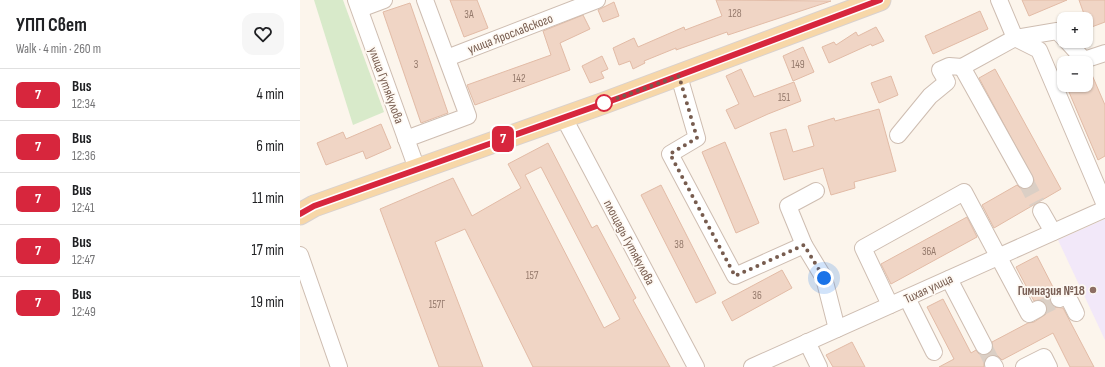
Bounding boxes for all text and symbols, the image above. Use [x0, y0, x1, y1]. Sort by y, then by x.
house number: 128 [728, 7, 742, 20]
house number: 3А [464, 8, 474, 21]
street label: улица Ярославского [465, 10, 555, 58]
map controls [1057, 12, 1093, 92]
button: + [1057, 12, 1093, 48]
button: heart [242, 13, 284, 55]
text: УПП Свет [16, 14, 87, 37]
text: Walk · 4 min · 260 m [16, 41, 101, 57]
street label: улица Гутякулова [365, 45, 407, 126]
button: − [1057, 56, 1093, 92]
house number: 3 [414, 58, 419, 71]
house number: 149 [791, 58, 805, 71]
house number: 142 [512, 72, 526, 85]
text: Bus [72, 77, 91, 96]
text: 4 min [257, 85, 284, 104]
text: 7 [35, 86, 41, 103]
house number: 151 [778, 91, 790, 104]
unlabelled marker [595, 94, 613, 112]
text: 12:34 [72, 96, 95, 112]
line badge: 7 [490, 126, 516, 152]
text: Bus [72, 129, 91, 148]
text: 7 [500, 130, 506, 147]
text: 6 min [256, 137, 284, 156]
text: 7 [35, 138, 41, 155]
text: 12:36 [72, 148, 96, 164]
text: Bus [72, 181, 91, 200]
text: 11 min [252, 189, 284, 208]
text: 7 [35, 190, 41, 207]
street label: площадь Гутякулова [600, 197, 658, 288]
text: 12:41 [72, 200, 95, 216]
text: Bus [72, 233, 91, 252]
house number: 38 [674, 238, 684, 251]
text: 17 min [252, 241, 284, 260]
text: 7 [35, 242, 41, 259]
house number: 36А [922, 245, 936, 258]
text: 12:47 [72, 252, 95, 268]
your location [814, 268, 834, 288]
house number: 157 [526, 269, 539, 282]
street label: Тихая улица [901, 271, 955, 307]
place label: Гимназия №18 [1018, 283, 1085, 299]
text: Bus [72, 285, 91, 304]
marker: Гимназия №18 [1088, 285, 1098, 295]
house number: 36 [752, 289, 762, 302]
text: 19 min [251, 293, 284, 312]
text: 7 [35, 294, 41, 311]
house number: 157Г [429, 298, 445, 311]
text: 12:49 [72, 304, 96, 320]

